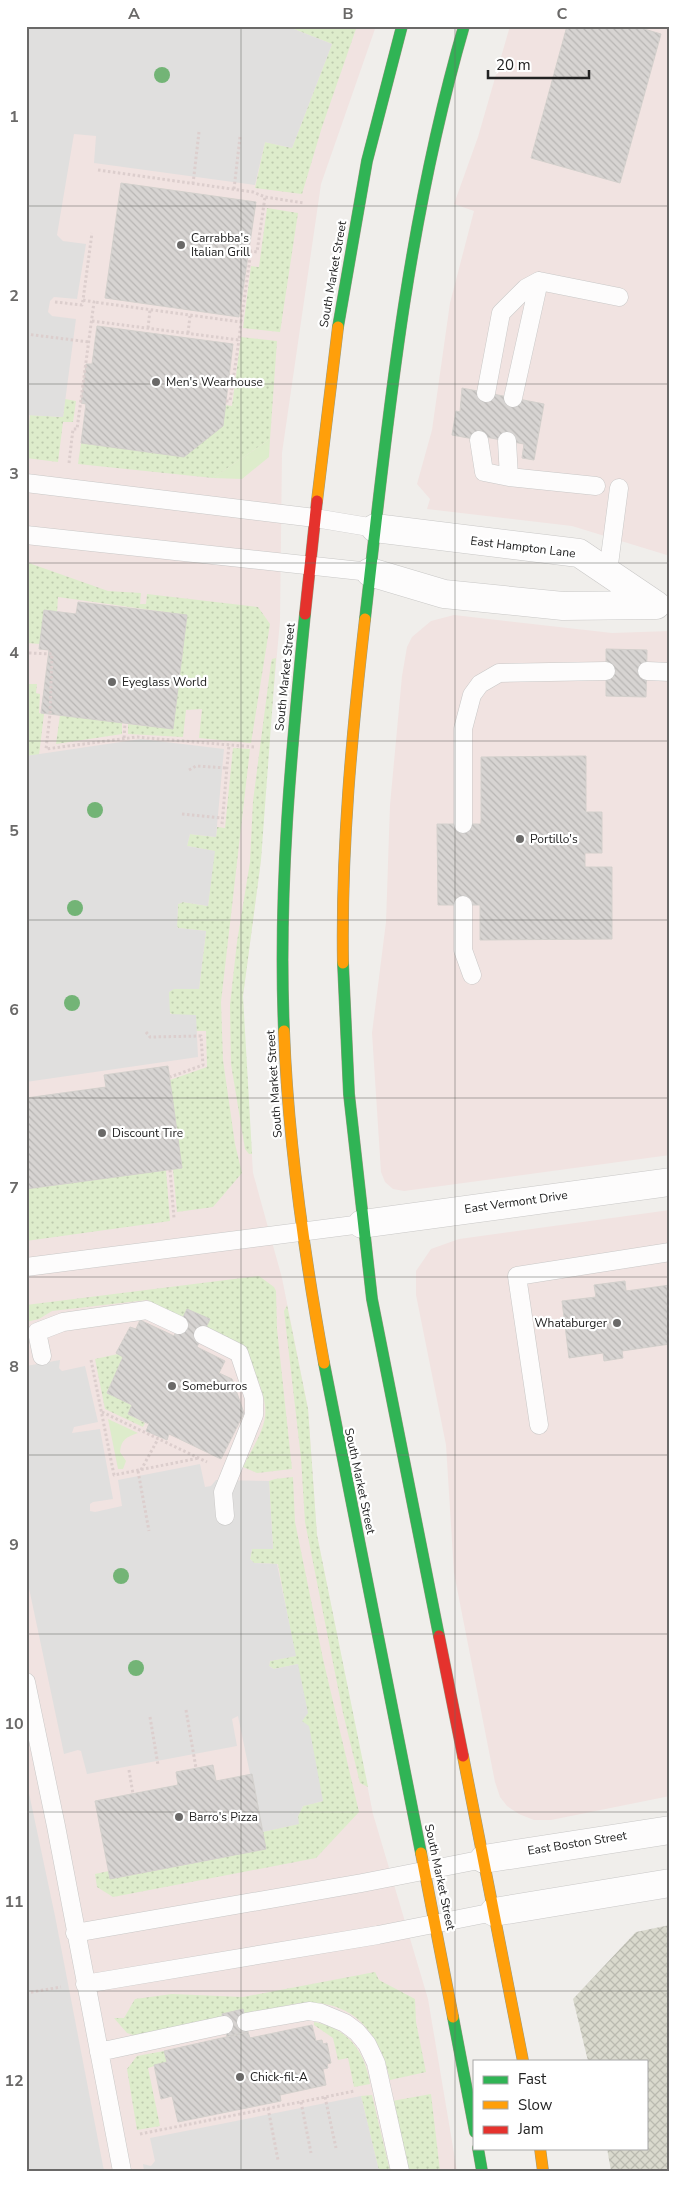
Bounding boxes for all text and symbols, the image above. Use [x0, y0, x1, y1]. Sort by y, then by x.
text: A [128, 3, 140, 25]
text: B [342, 3, 354, 25]
text: C [557, 3, 568, 25]
scale bar [488, 48, 590, 80]
text: 20 m [496, 55, 531, 75]
text: 1 [9, 106, 19, 128]
street label: South Market Street [316, 219, 350, 329]
place label: Carrabba's Italian Grill [191, 230, 251, 260]
marker: Carrabba's Italian Grill [175, 239, 187, 251]
text: 2 [9, 285, 19, 307]
place label: Men's Wearhouse [166, 374, 263, 390]
marker: Men's Wearhouse [150, 376, 162, 388]
text: 3 [9, 463, 19, 485]
street label: East Hampton Lane [470, 533, 576, 561]
street label: South Market Street [271, 622, 299, 732]
text: 4 [9, 642, 19, 664]
place label: Eyeglass World [122, 674, 207, 690]
marker: Eyeglass World [106, 676, 118, 688]
text: 5 [9, 820, 19, 842]
place label: Portillo's [530, 831, 578, 847]
marker: Portillo's [514, 833, 526, 845]
text: 6 [9, 999, 19, 1021]
street label: South Market Street [262, 1029, 286, 1138]
place label: Discount Tire [112, 1125, 183, 1141]
marker: Discount Tire [96, 1127, 108, 1139]
text: 7 [9, 1177, 19, 1199]
street label: East Vermont Drive [463, 1187, 569, 1217]
place label: Whataburger [534, 1315, 608, 1331]
marker: Whataburger [611, 1317, 623, 1329]
text: 8 [9, 1356, 19, 1378]
place label: Someburros [182, 1378, 248, 1394]
marker: Someburros [166, 1380, 178, 1392]
street label: South Market Street [341, 1426, 379, 1536]
text: 9 [9, 1534, 19, 1556]
text: 10 [4, 1713, 24, 1735]
place label: Barro's Pizza [189, 1809, 258, 1825]
marker: Barro's Pizza [173, 1811, 185, 1823]
street label: South Market Street [421, 1822, 459, 1932]
street label: East Boston Street [526, 1827, 629, 1859]
text: 11 [4, 1891, 24, 1913]
legend [473, 2060, 648, 2150]
place label: Chick-fil-A [250, 2069, 308, 2085]
text: Fast [518, 2069, 547, 2089]
text: 12 [4, 2070, 24, 2092]
marker: Chick-fil-A [234, 2071, 246, 2083]
text: Slow [518, 2095, 553, 2115]
text: Jam [517, 2119, 544, 2139]

